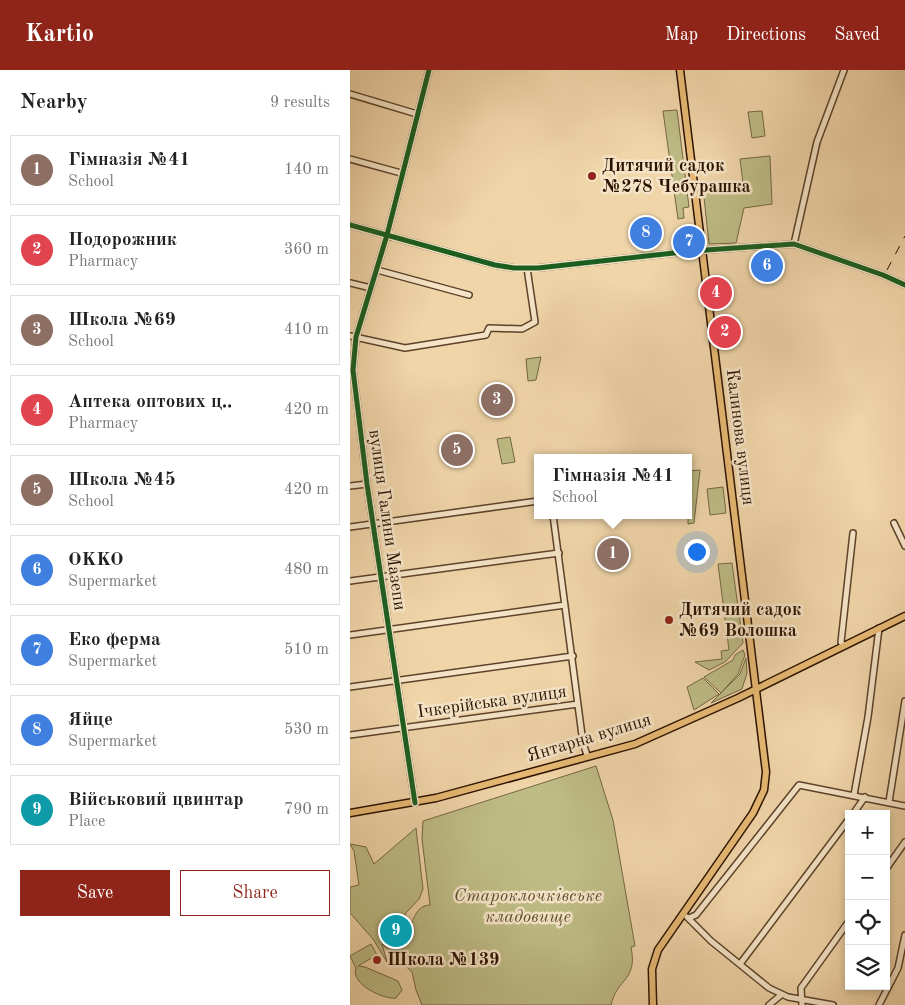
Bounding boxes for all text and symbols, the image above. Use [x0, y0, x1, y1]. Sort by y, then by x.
text: Kartio [25, 23, 94, 47]
text: Map [665, 26, 698, 44]
text: Directions [726, 26, 806, 44]
text: Saved [834, 26, 880, 44]
text: Nearby [20, 92, 88, 113]
text: 9 results [270, 95, 330, 111]
text: Гімназія №41 [68, 151, 190, 170]
place label: Дитячий садок №278 Чебурашка [602, 157, 751, 196]
text: 1 [32, 162, 42, 178]
text: 140 m [284, 162, 329, 178]
marker: Дитячий садок №278 Чебурашка [586, 170, 598, 182]
text: School [68, 174, 114, 190]
pin: 8 [630, 214, 662, 252]
pin: 7 [673, 223, 705, 261]
text: Подорожник [68, 231, 177, 250]
text: 2 [32, 242, 42, 258]
text: 360 m [284, 242, 329, 258]
pin: 6 [751, 247, 783, 285]
text: Pharmacy [68, 254, 138, 270]
pin: 4 [700, 274, 732, 312]
text: Школа №69 [68, 311, 176, 330]
pin: 2 [709, 313, 741, 351]
text: 3 [32, 322, 42, 338]
text: 410 m [284, 322, 329, 338]
text: School [68, 334, 114, 350]
street label: Калинова вулиця [723, 368, 757, 506]
pin: 3 [481, 381, 513, 419]
text: Аптека оптових ц‥ [68, 393, 232, 412]
text: 4 [32, 402, 42, 418]
text: 420 m [284, 402, 329, 418]
text: Pharmacy [68, 416, 138, 432]
street label: вулиця Галини Мазепи [365, 428, 409, 612]
pin: 5 [441, 431, 473, 469]
popup [534, 454, 692, 519]
text: Гімназія №41 [552, 467, 674, 486]
text: Школа №45 [68, 471, 176, 490]
text: 5 [32, 482, 42, 498]
text: 420 m [284, 482, 329, 498]
text: School [552, 490, 598, 506]
text: School [68, 494, 114, 510]
pin: 1 [597, 535, 629, 573]
your location [684, 539, 710, 565]
text: OKKO [68, 551, 123, 570]
text: 6 [32, 562, 42, 578]
text: 480 m [284, 562, 329, 578]
text: Supermarket [68, 574, 157, 590]
place label: Дитячий садок №69 Волошка [679, 601, 802, 640]
marker: Дитячий садок №69 Волошка [663, 614, 675, 626]
text: Еко ферма [68, 631, 161, 650]
text: 7 [32, 642, 42, 658]
text: 510 m [284, 642, 329, 658]
text: Supermarket [68, 654, 157, 670]
street label: Ічкерійська вулиця [416, 683, 568, 721]
text: Яйце [68, 711, 113, 730]
street label: Янтарна вулиця [525, 711, 653, 765]
text: 8 [32, 722, 42, 738]
text: 530 m [284, 722, 329, 738]
text: Supermarket [68, 734, 157, 750]
text: Військовий цвинтар [68, 791, 244, 810]
text: 9 [32, 802, 42, 818]
text: 790 m [284, 802, 329, 818]
map controls [845, 810, 890, 990]
button: + [845, 810, 890, 855]
text: Place [68, 814, 105, 830]
button: − [845, 855, 890, 900]
button: Save [20, 870, 170, 916]
button: Share [180, 870, 330, 916]
park label: Староклочківське кладовище [454, 887, 602, 926]
button: locate [845, 900, 890, 945]
pin: 9 [380, 912, 412, 950]
button: layers [845, 945, 890, 990]
place label: Школа №139 [387, 951, 500, 969]
marker: Школа №139 [371, 954, 383, 966]

